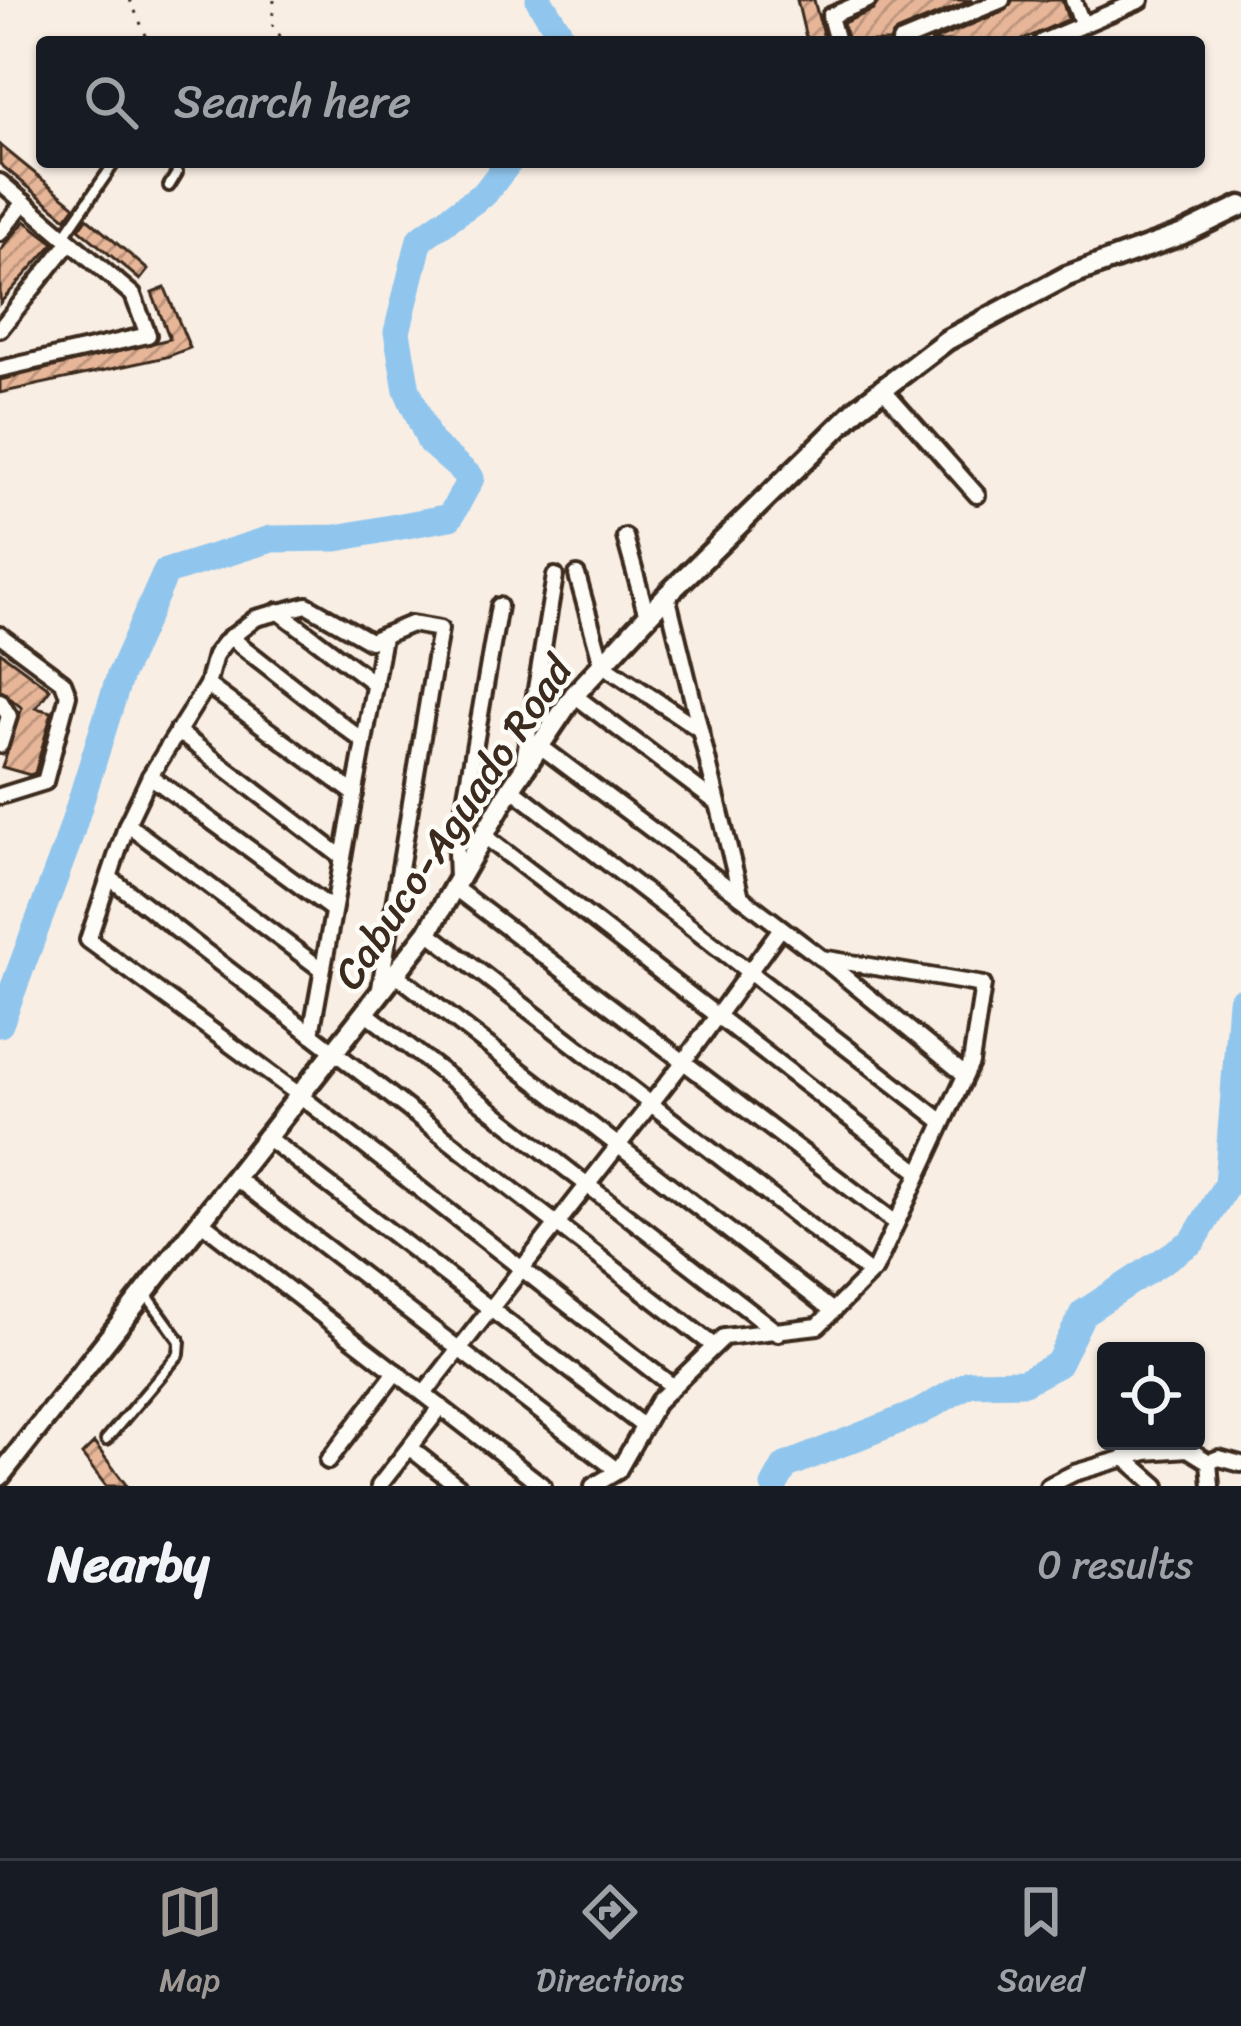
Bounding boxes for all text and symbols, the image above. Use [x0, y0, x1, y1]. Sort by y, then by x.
search box [36, 36, 1205, 168]
text: Search here [174, 62, 411, 142]
icon: search [78, 69, 144, 135]
street label: Cabuco-Aguado Road [313, 638, 594, 1005]
map controls [1097, 1342, 1205, 1450]
button: locate [1097, 1342, 1205, 1450]
text: Nearby [48, 1519, 209, 1609]
text: 0 results [1037, 1530, 1193, 1599]
tab: Map [157, 1879, 223, 2009]
tab: Directions [536, 1879, 684, 2009]
tab: Saved [997, 1879, 1084, 2009]

